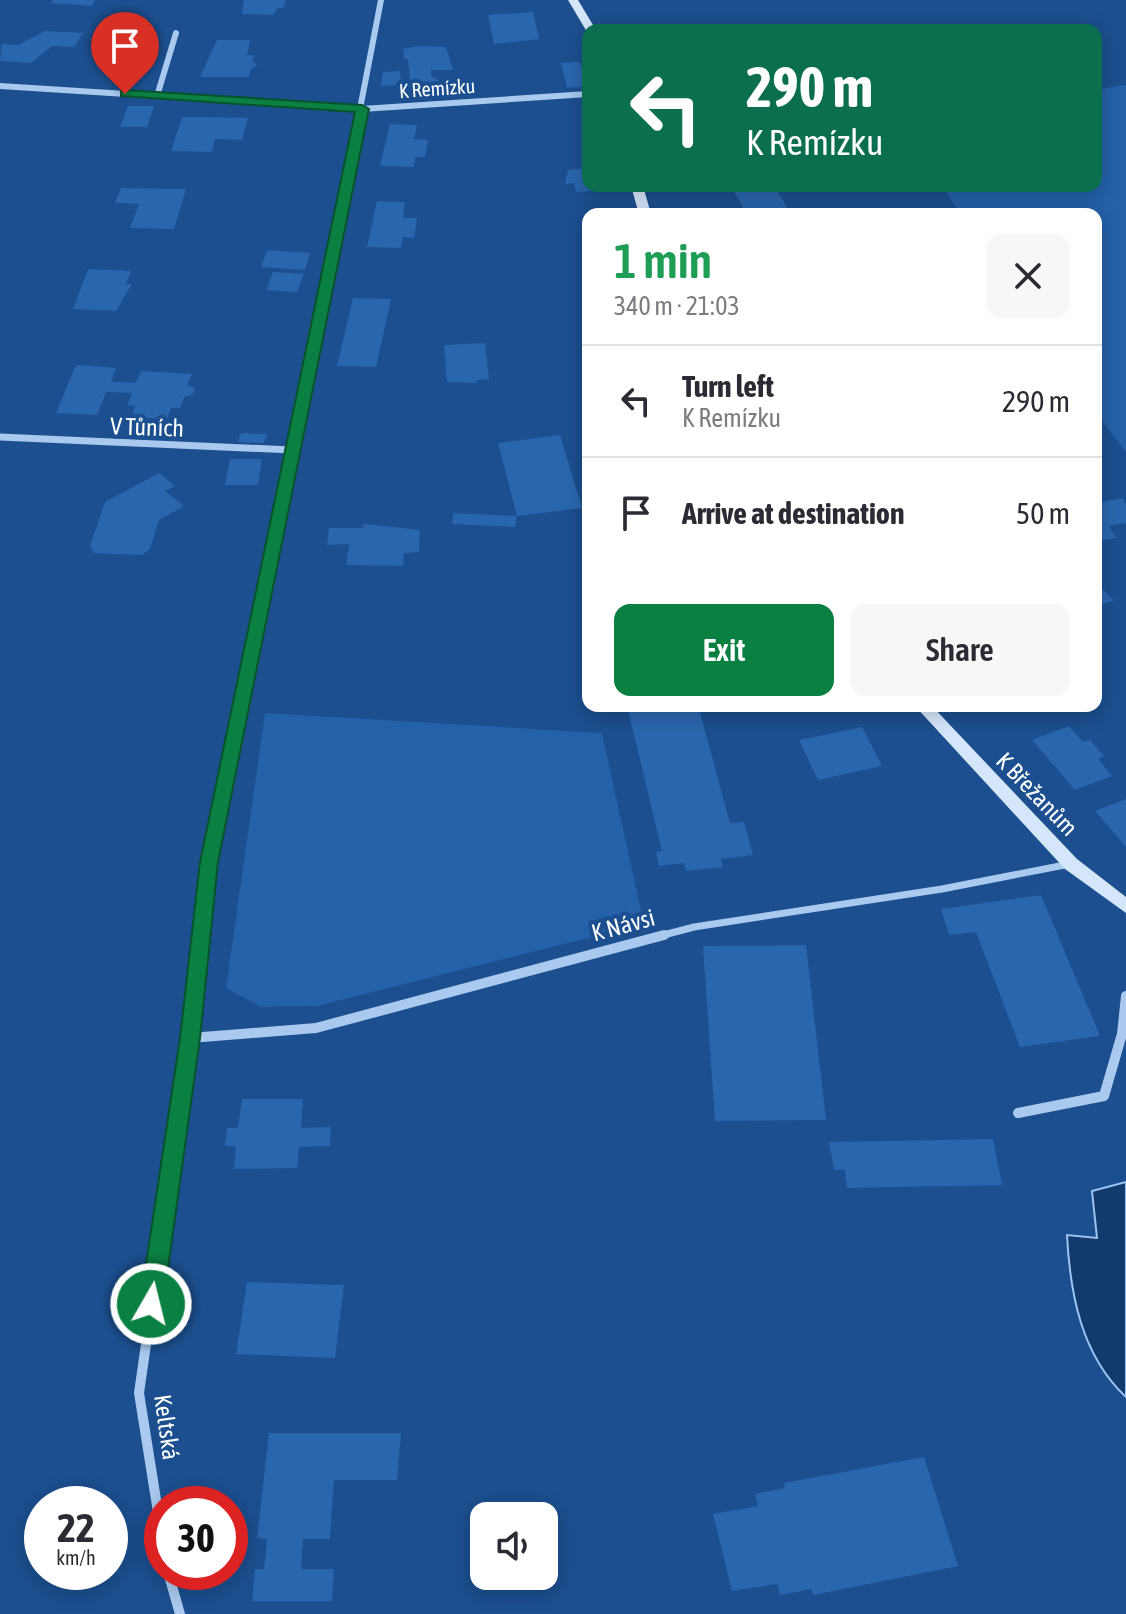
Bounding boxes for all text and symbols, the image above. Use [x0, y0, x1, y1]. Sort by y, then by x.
pin [91, 12, 159, 94]
icon: arrive [103, 24, 147, 68]
text: 290 m [746, 55, 873, 119]
icon: left [614, 56, 718, 160]
street label: K Remízku [398, 74, 476, 102]
text: K Remízku [746, 121, 883, 163]
text: 1 min [614, 233, 712, 288]
button: close [986, 234, 1070, 318]
text: 340 m · 21:03 [614, 291, 740, 321]
text: Turn left [682, 369, 774, 403]
icon: left [614, 379, 658, 423]
text: 290 m [1002, 384, 1070, 418]
text: K Remízku [682, 403, 781, 433]
street label: V Tůních [110, 412, 184, 442]
icon: arrive [614, 491, 658, 535]
text: Arrive at destination [682, 496, 904, 530]
text: 50 m [1016, 496, 1070, 530]
button: Exit [614, 604, 834, 696]
button: Share [850, 604, 1070, 696]
street label: K Břežanům [991, 747, 1083, 841]
street label: K Návsi [588, 904, 658, 946]
position arrow [109, 1262, 193, 1346]
street label: Keltská [149, 1393, 185, 1461]
speed limit sign: 30 [144, 1486, 248, 1590]
map controls [470, 1502, 558, 1590]
button: sound [470, 1502, 558, 1590]
text: 22 [57, 1505, 95, 1550]
text: km/h [56, 1546, 96, 1569]

